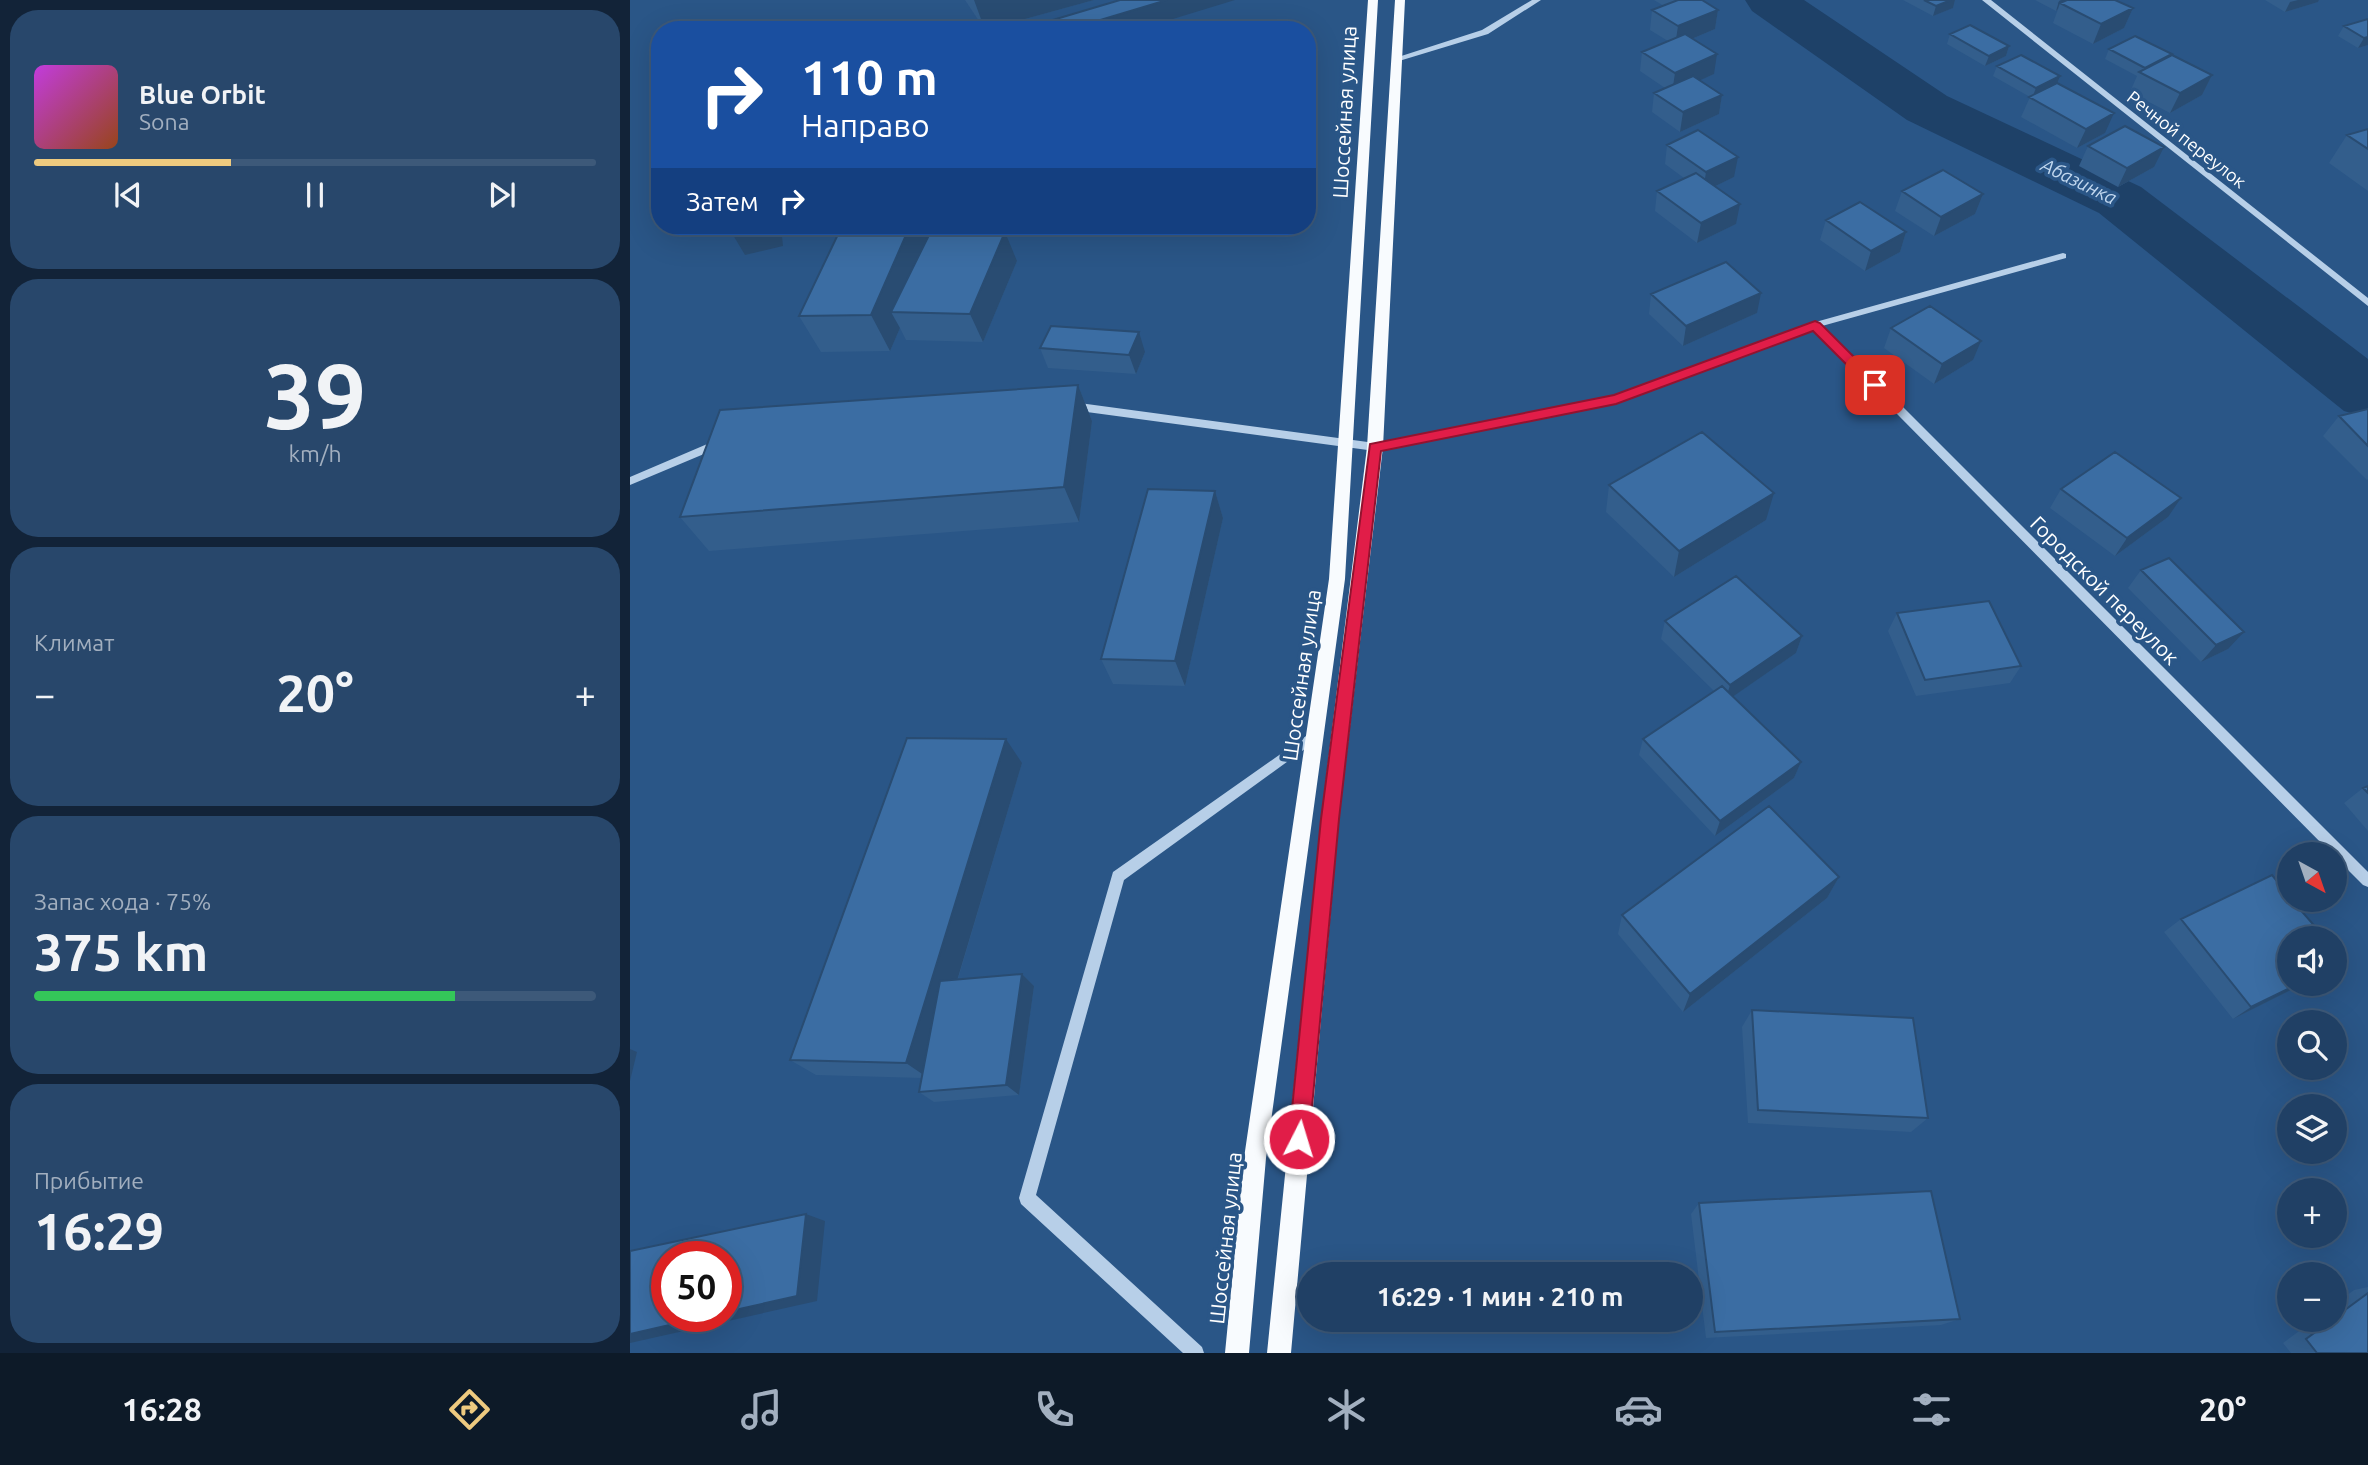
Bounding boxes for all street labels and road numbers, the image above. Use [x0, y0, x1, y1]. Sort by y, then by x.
street label: Шоссейная улица [1327, 25, 1361, 199]
street label: Речной переулок [2124, 86, 2250, 192]
street label: Городской переулок [2026, 511, 2184, 669]
street label: Шоссейная улица [1277, 588, 1325, 762]
street label: Шоссейная улица [1204, 1151, 1246, 1325]

